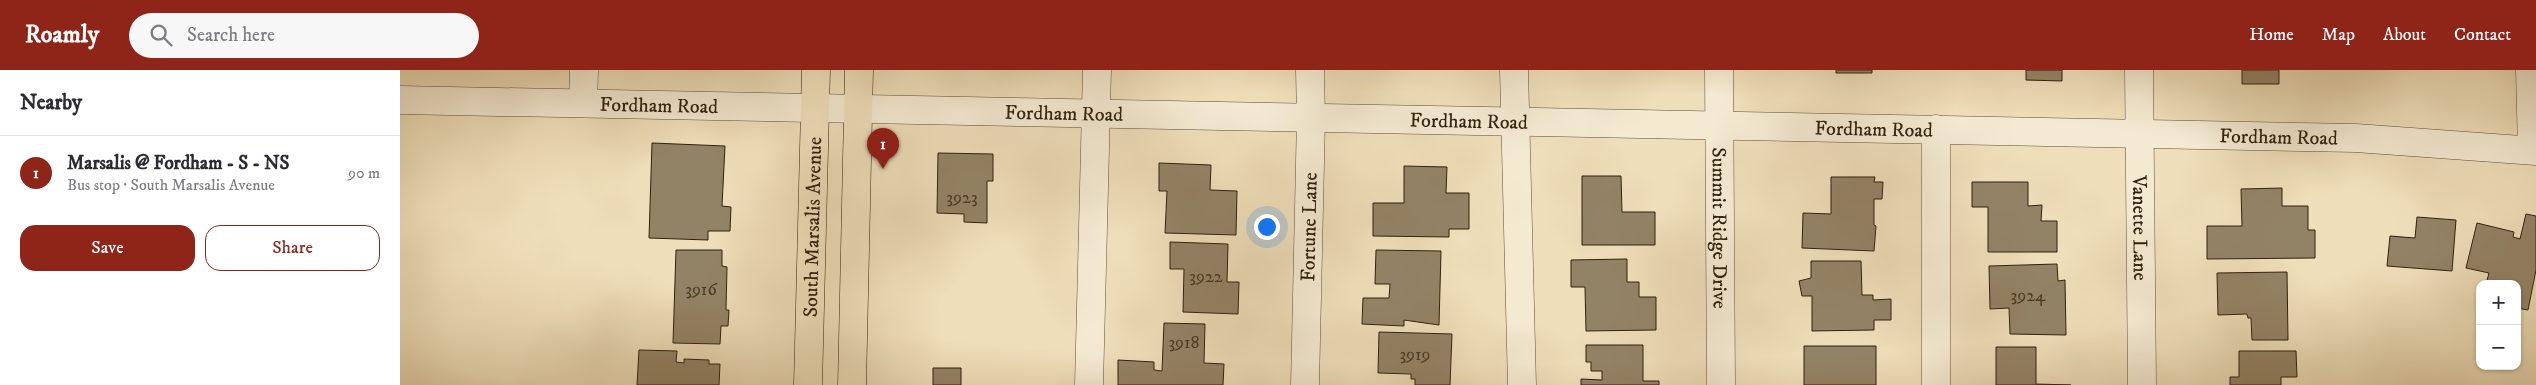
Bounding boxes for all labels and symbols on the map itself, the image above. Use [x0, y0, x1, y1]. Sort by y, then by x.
street label: Fordham Road [599, 93, 718, 120]
street label: Fordham Road [1004, 101, 1123, 128]
street label: Fordham Road [1409, 109, 1528, 136]
street label: Fordham Road [1814, 116, 1933, 144]
street label: Fordham Road [2219, 124, 2338, 152]
pin: 1 [867, 128, 899, 169]
street label: South Marsalis Avenue [799, 137, 828, 318]
street label: Summit Ridge Drive [1705, 147, 1732, 309]
street label: Fortune Lane [1296, 172, 1324, 282]
street label: Vanette Lane [2126, 174, 2152, 281]
house number: 3923 [946, 187, 978, 209]
your location [1254, 214, 1280, 240]
house number: 3922 [1189, 266, 1223, 288]
house number: 3916 [685, 279, 717, 301]
house number: 3924 [2011, 285, 2046, 307]
house number: 3918 [1168, 332, 1200, 354]
house number: 3919 [1399, 344, 1431, 366]

